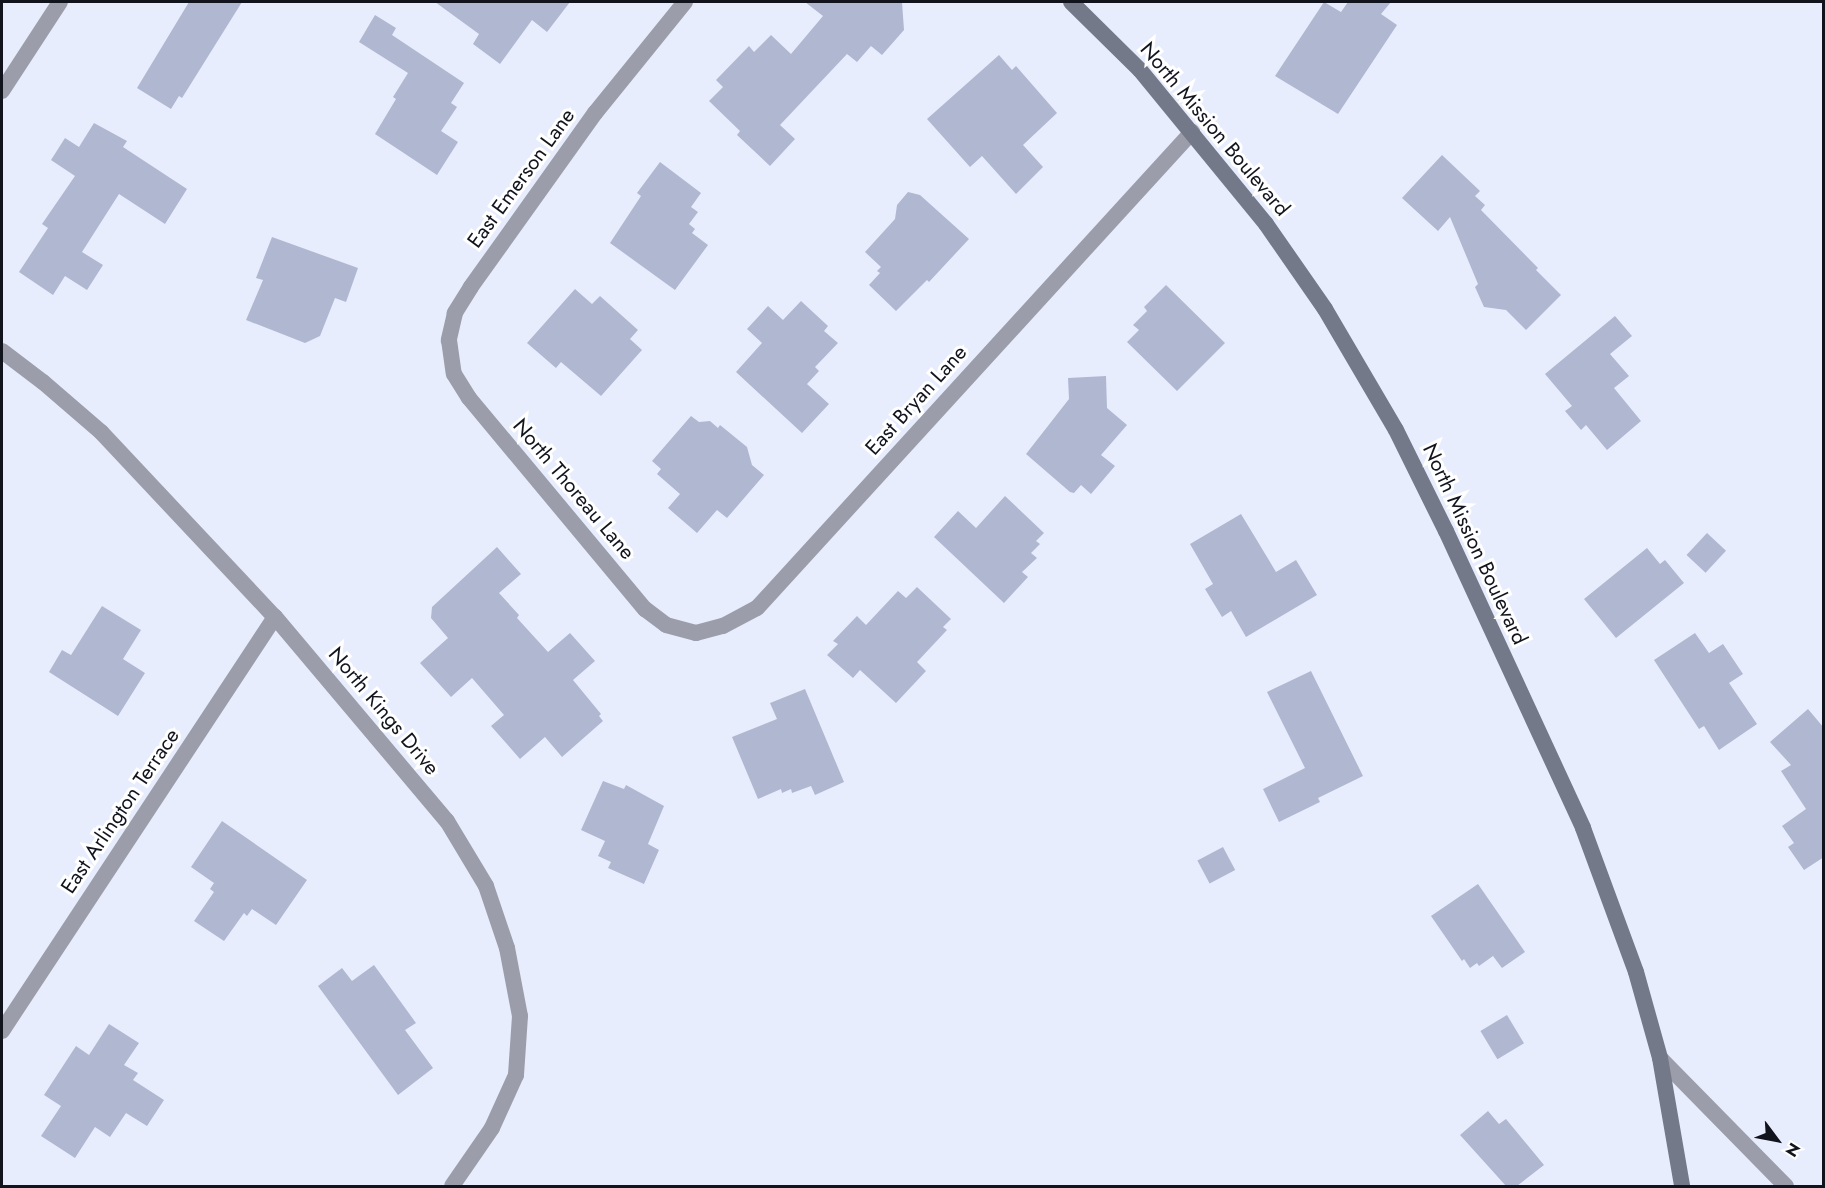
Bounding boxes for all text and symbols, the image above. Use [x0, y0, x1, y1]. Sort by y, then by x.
street label: North Mission Boulevard [1135, 37, 1295, 221]
street label: East Emerson Lane [462, 103, 580, 253]
street label: East Bryan Lane [860, 340, 972, 460]
street label: North Thoreau Lane [508, 413, 640, 565]
street label: North Mission Boulevard [1417, 439, 1533, 649]
street label: North Kings Drive [323, 642, 445, 780]
street label: East Arlington Terrace [55, 724, 185, 898]
north arrow [1747, 1110, 1807, 1170]
text: N [1780, 1138, 1806, 1161]

